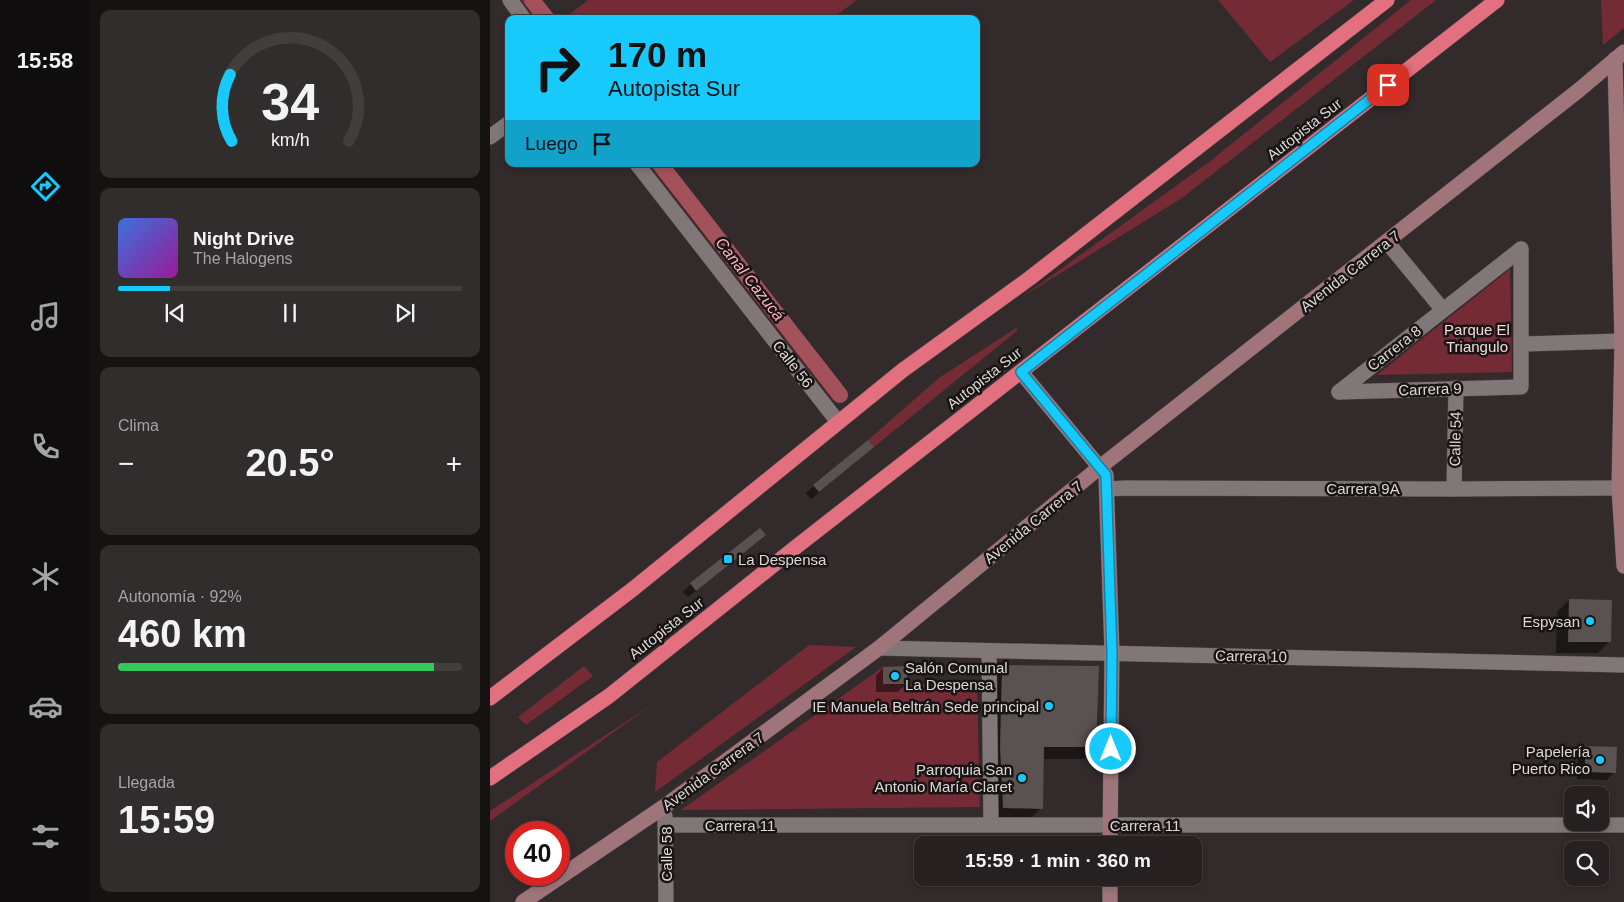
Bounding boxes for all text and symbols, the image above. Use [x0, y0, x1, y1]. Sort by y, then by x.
icon: right [525, 35, 590, 100]
text: 170 m [608, 35, 707, 74]
text: 15:58 [17, 48, 73, 73]
pin [1367, 64, 1409, 106]
icon: arrive [1374, 71, 1402, 99]
text: 34 [261, 73, 319, 131]
text: Autopista Sur [608, 76, 740, 101]
street label: Autopista Sur [1263, 95, 1345, 163]
text: km/h [271, 130, 309, 150]
icon: arrive [588, 130, 616, 158]
text: Luego [525, 133, 578, 154]
icon: directions [28, 169, 63, 204]
street label: Avenida Carrera 7 [1297, 227, 1403, 315]
text: Night Drive [193, 228, 294, 249]
water label: Canal Cazucá [712, 234, 788, 324]
text: The Halogens [193, 250, 293, 267]
icon: music [28, 299, 63, 334]
icon: previous [161, 299, 189, 327]
icon: pause [276, 299, 304, 327]
icon: next [391, 299, 419, 327]
park label: Parque El Triangulo [1444, 321, 1510, 355]
street label: Carrera 8 [1364, 322, 1424, 374]
street label: Calle 56 [769, 337, 817, 391]
street label: Autopista Sur [943, 344, 1025, 412]
street label: Carrera 9 [1398, 379, 1462, 399]
street label: Calle 54 [1446, 411, 1464, 467]
text: Clima [118, 417, 159, 434]
icon: phone [28, 429, 63, 464]
text: 20.5° [245, 442, 335, 484]
text: − [118, 448, 134, 479]
text: + [446, 448, 462, 479]
street label: Avenida Carrera 7 [980, 477, 1086, 567]
street label: Carrera 9A [1326, 480, 1400, 497]
place label: La Despensa [738, 551, 827, 568]
marker: La Despensa [722, 553, 734, 565]
icon: climate [28, 559, 63, 594]
text: Autonomía · 92% [118, 588, 242, 605]
street label: Autopista Sur [625, 594, 707, 662]
text: 460 km [118, 613, 247, 655]
place label: Espysan [1522, 613, 1580, 630]
marker: Espysan [1584, 615, 1596, 627]
street label: Carrera 10 [1215, 647, 1287, 665]
place label: Salón Comunal La Despensa [905, 659, 1008, 693]
marker: Salón Comunal La Despensa [889, 670, 901, 682]
icon: car [28, 689, 63, 724]
place label: IE Manuela Beltrán Sede principal [812, 698, 1039, 715]
marker: IE Manuela Beltrán Sede principal [1043, 700, 1055, 712]
position arrow [1084, 722, 1136, 774]
street label: Avenida Carrera 7 [659, 728, 767, 814]
place label: Papelería Puerto Rico [1512, 743, 1591, 777]
marker: Papelería Puerto Rico [1594, 754, 1606, 766]
place label: Parroquia San Antonio María Claret [874, 761, 1013, 795]
marker: Parroquia San Antonio María Claret [1016, 772, 1028, 784]
text: Llegada [118, 774, 175, 791]
map controls [1564, 786, 1609, 886]
button: sound [1564, 786, 1609, 831]
text: 15:59 [118, 799, 215, 841]
street label: Carrera 11 [705, 817, 775, 834]
street label: Carrera 11 [1110, 817, 1180, 834]
icon: filters [28, 819, 63, 854]
speed limit sign: 40 [505, 821, 570, 886]
street label: Calle 58 [658, 826, 675, 882]
button: search [1564, 841, 1609, 886]
text: 15:59 · 1 min · 360 m [965, 850, 1151, 871]

